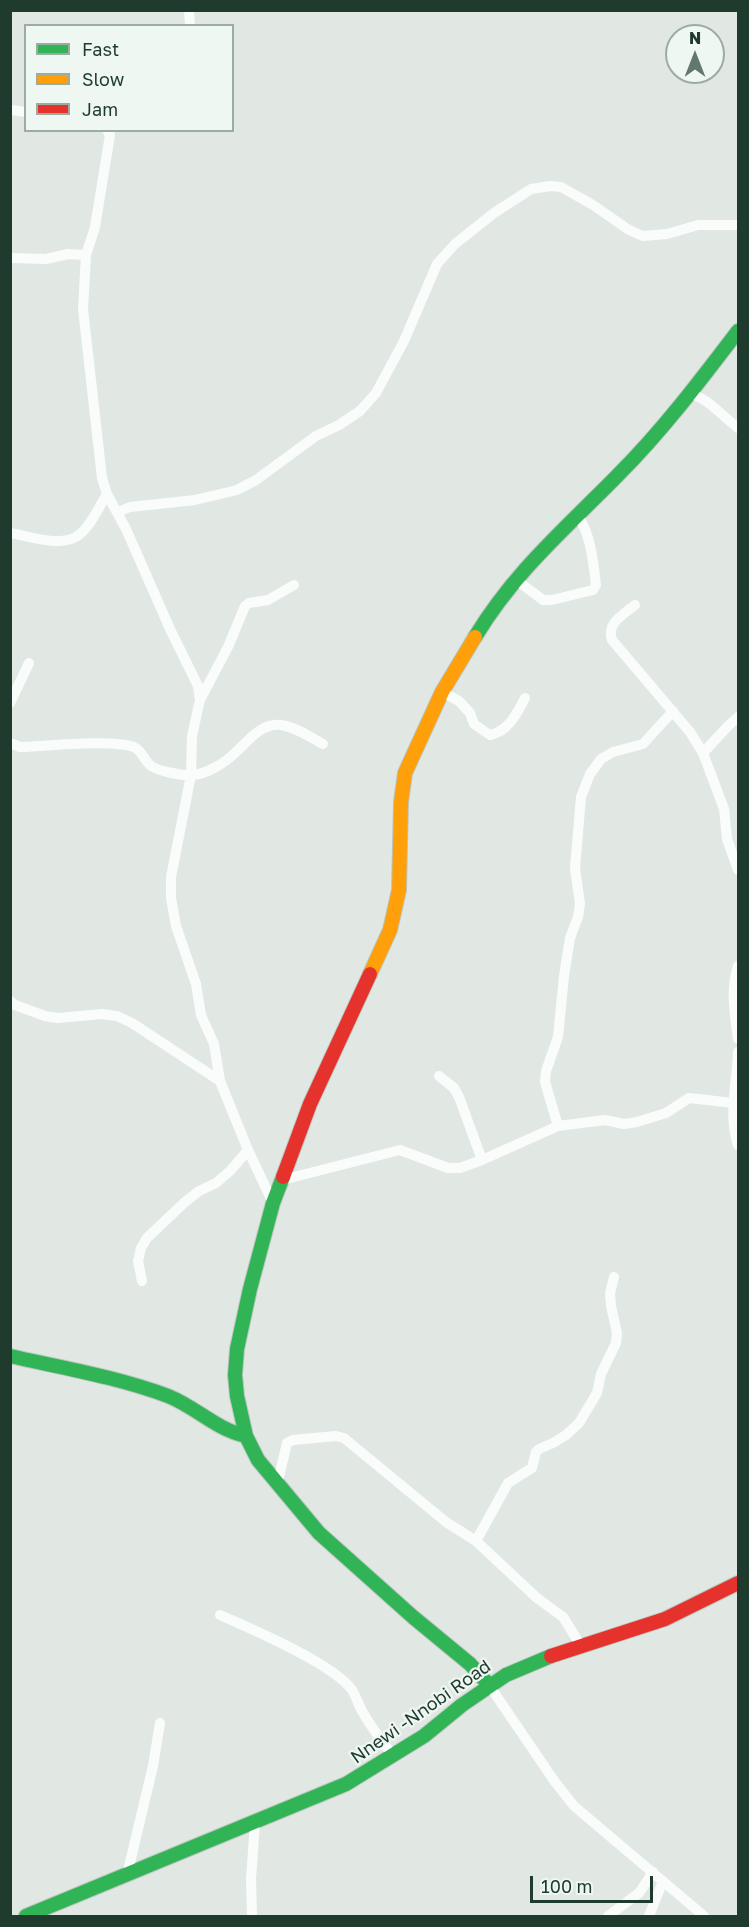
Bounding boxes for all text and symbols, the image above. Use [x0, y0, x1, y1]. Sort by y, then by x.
legend [24, 24, 234, 132]
north arrow [665, 24, 725, 84]
text: N [689, 28, 701, 48]
text: Fast [82, 38, 119, 60]
text: Slow [82, 68, 124, 90]
text: Jam [82, 98, 118, 120]
street label: Nnewi -Nnobi Road [347, 1656, 495, 1768]
scale bar [533, 1864, 656, 1902]
text: 100 m [541, 1875, 592, 1897]

